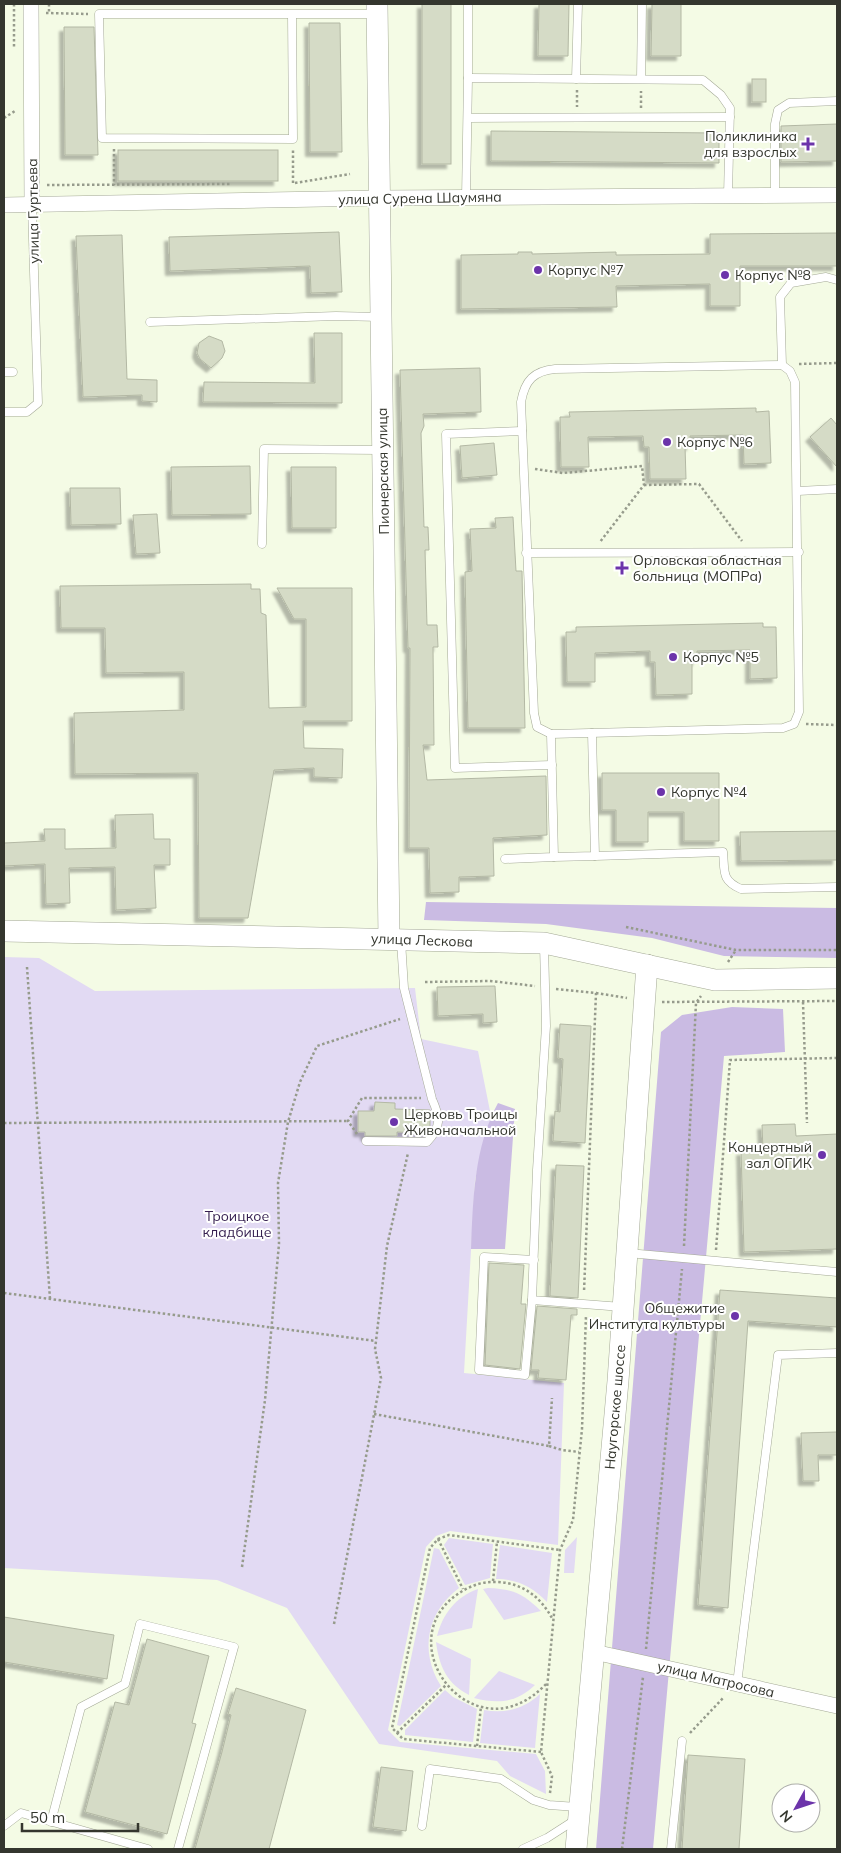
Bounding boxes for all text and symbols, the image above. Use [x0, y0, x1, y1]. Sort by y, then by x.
place label: Поликлиника для взрослых [704, 127, 797, 161]
marker: Поликлиника для взрослых [801, 137, 815, 151]
street label: улица Гуртьева [23, 158, 43, 264]
street label: улица Сурена Шаумяна [338, 188, 502, 208]
place label: Корпус №7 [548, 261, 624, 279]
marker: Корпус №7 [532, 264, 544, 276]
place label: Корпус №8 [735, 266, 811, 284]
marker: Корпус №8 [719, 269, 731, 281]
street label: Пионерская улица [373, 407, 393, 535]
place label: Корпус №6 [677, 433, 753, 451]
marker: Корпус №6 [661, 436, 673, 448]
place label: Орловская областная больница (МОПРа) [633, 551, 782, 585]
marker: Орловская областная больница (МОПРа) [615, 561, 629, 575]
place label: Корпус №5 [683, 648, 759, 666]
marker: Корпус №5 [667, 651, 679, 663]
place label: Корпус №4 [671, 783, 748, 801]
marker: Корпус №4 [655, 786, 667, 798]
street label: улица Лескова [371, 929, 473, 951]
place label: Церковь Троицы Живоначальной [404, 1105, 518, 1139]
marker: Церковь Троицы Живоначальной [388, 1116, 400, 1128]
place label: Концертный зал ОГИК [728, 1138, 813, 1172]
marker: Концертный зал ОГИК [816, 1149, 828, 1161]
park label: Троицкое кладбище [203, 1207, 272, 1241]
place label: Общежитие Института культуры [589, 1299, 725, 1333]
marker: Общежитие Института культуры [729, 1310, 741, 1322]
street label: Наугорское шоссе [601, 1344, 629, 1470]
street label: улица Матросова [656, 1657, 776, 1701]
north arrow [771, 1783, 821, 1833]
scale bar [22, 1800, 139, 1832]
text: N [776, 1807, 796, 1826]
text: 50 m [30, 1808, 65, 1827]

